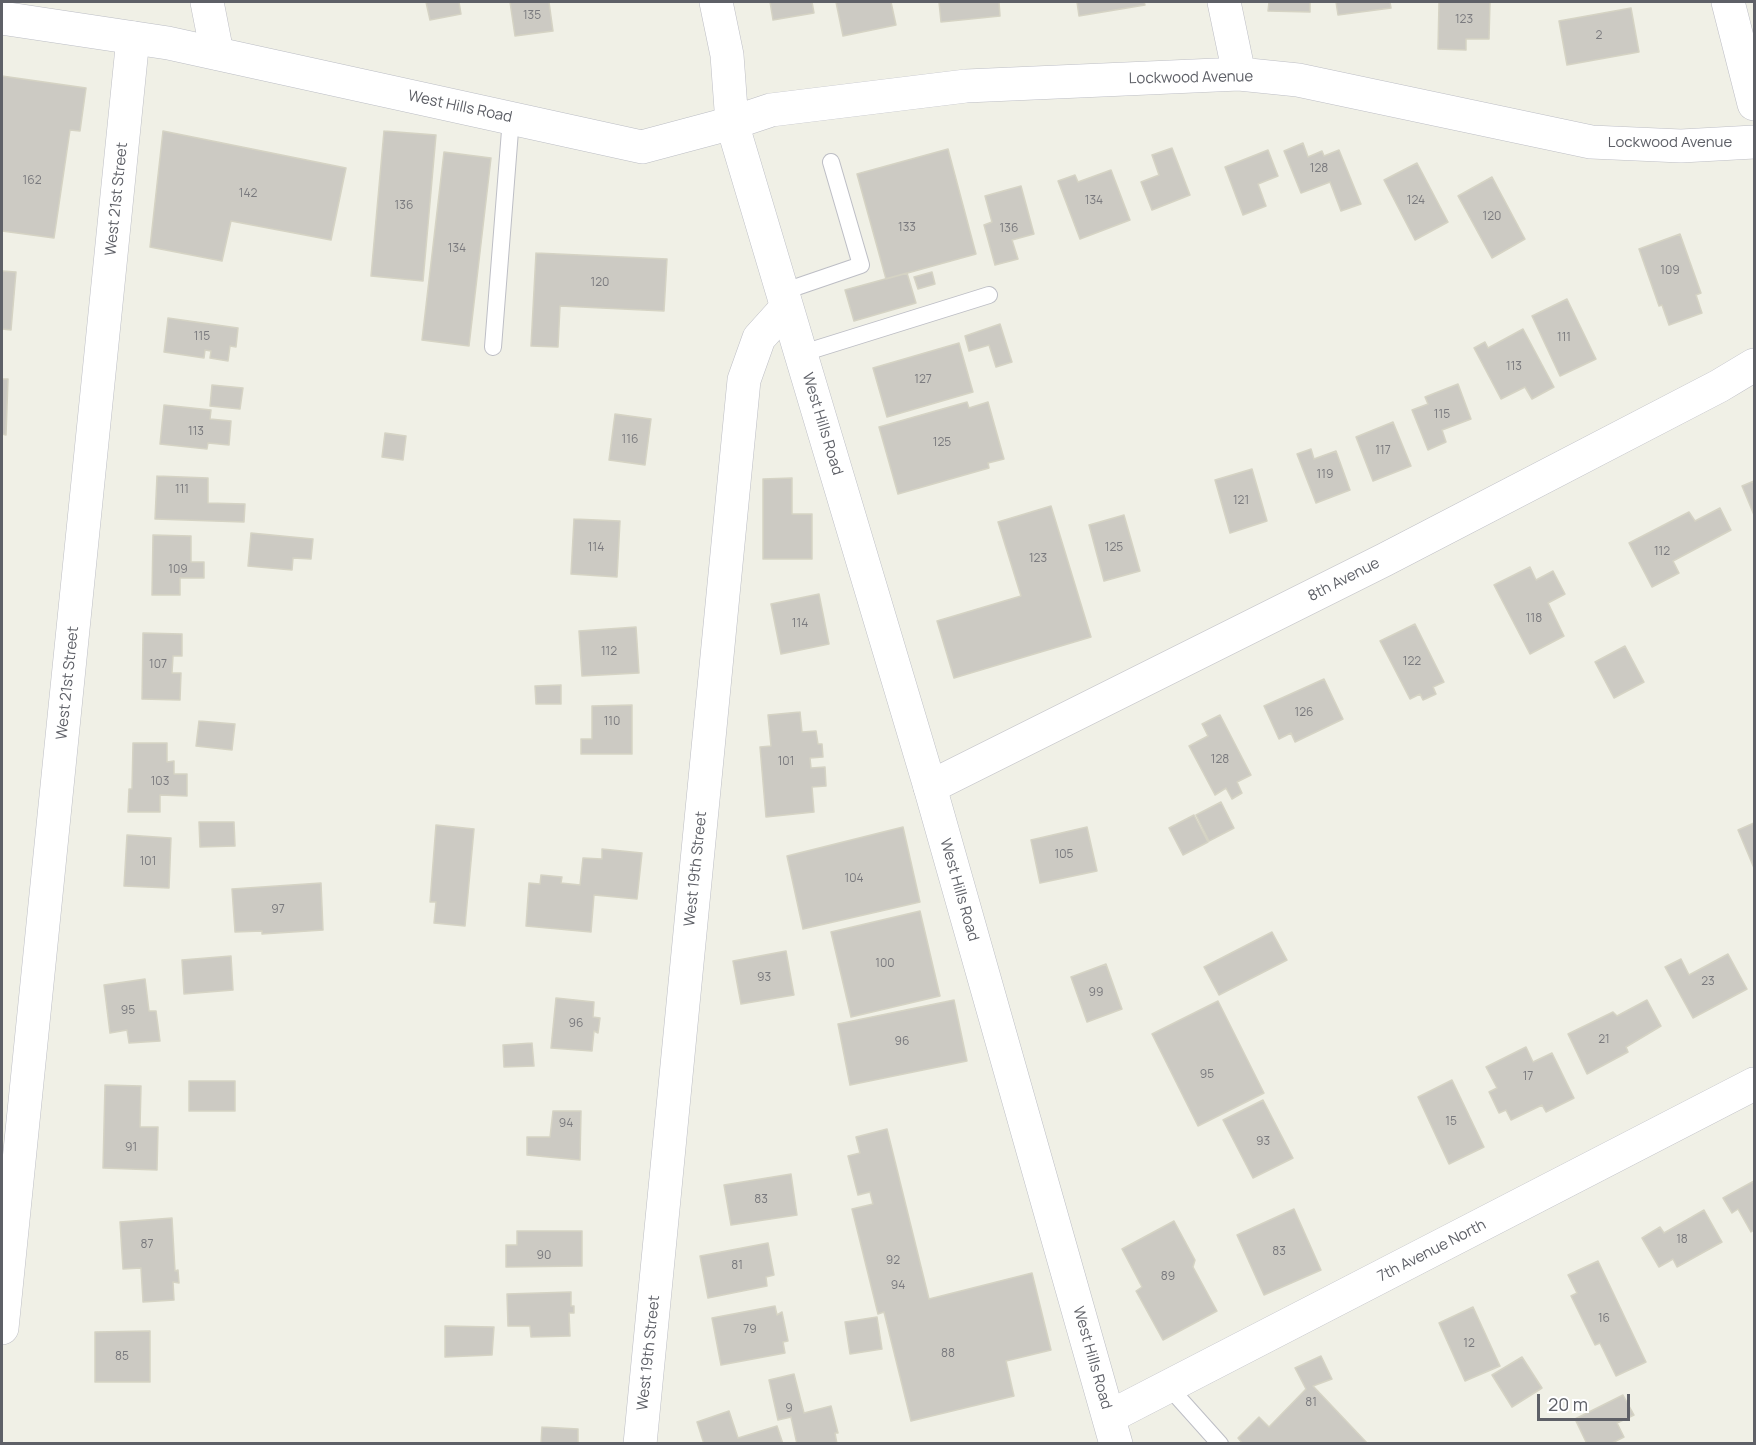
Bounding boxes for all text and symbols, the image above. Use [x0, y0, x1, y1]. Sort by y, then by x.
house number: 135 [523, 9, 541, 23]
house number: 123 [1455, 13, 1473, 27]
house number: 2 [1596, 29, 1602, 43]
street label: Lockwood Avenue [1129, 68, 1253, 88]
street label: West Hills Road [406, 87, 514, 127]
street label: Lockwood Avenue [1608, 134, 1732, 152]
street label: West 21st Street [102, 141, 132, 257]
house number: 128 [1310, 162, 1328, 176]
house number: 162 [23, 174, 41, 188]
house number: 142 [239, 187, 257, 201]
house number: 134 [1085, 194, 1103, 208]
house number: 124 [1407, 194, 1425, 208]
house number: 136 [395, 199, 413, 213]
house number: 120 [1483, 210, 1501, 224]
house number: 133 [898, 221, 916, 235]
house number: 136 [1000, 222, 1018, 236]
house number: 134 [448, 242, 466, 256]
house number: 109 [1660, 264, 1680, 278]
house number: 120 [591, 276, 609, 290]
house number: 115 [194, 330, 210, 344]
house number: 111 [1557, 331, 1571, 345]
house number: 113 [1506, 360, 1522, 374]
street label: West Hills Road [798, 371, 846, 477]
house number: 127 [914, 373, 932, 387]
house number: 115 [1434, 408, 1450, 422]
house number: 113 [188, 425, 204, 439]
house number: 116 [622, 433, 638, 447]
house number: 125 [933, 436, 951, 450]
house number: 117 [1375, 444, 1391, 458]
house number: 119 [1317, 468, 1333, 482]
house number: 111 [175, 483, 189, 497]
house number: 121 [1233, 494, 1249, 508]
house number: 114 [588, 541, 604, 555]
house number: 125 [1105, 541, 1123, 555]
house number: 112 [1654, 545, 1670, 559]
house number: 123 [1029, 552, 1047, 566]
street label: 8th Avenue [1305, 554, 1383, 606]
house number: 109 [168, 563, 188, 577]
house number: 118 [1526, 612, 1542, 626]
house number: 114 [792, 617, 808, 631]
street label: West 21st Street [53, 625, 83, 741]
house number: 112 [601, 645, 617, 659]
house number: 122 [1403, 655, 1421, 669]
house number: 107 [149, 658, 167, 672]
house number: 126 [1295, 706, 1313, 720]
house number: 110 [604, 715, 620, 729]
house number: 128 [1211, 753, 1229, 767]
house number: 101 [778, 755, 794, 769]
house number: 103 [151, 775, 169, 789]
street label: West 19th Street [681, 810, 711, 928]
street label: West Hills Road [936, 837, 982, 943]
house number: 105 [1055, 848, 1073, 862]
house number: 101 [140, 855, 156, 869]
house number: 104 [844, 872, 864, 886]
house number: 97 [271, 903, 285, 917]
house number: 100 [875, 957, 895, 971]
house number: 93 [757, 971, 771, 985]
house number: 23 [1701, 975, 1715, 989]
house number: 99 [1089, 986, 1103, 1000]
house number: 95 [121, 1004, 135, 1018]
house number: 96 [569, 1017, 583, 1031]
house number: 21 [1598, 1033, 1610, 1047]
house number: 96 [895, 1035, 909, 1049]
house number: 95 [1200, 1068, 1214, 1082]
house number: 17 [1523, 1070, 1533, 1084]
house number: 15 [1445, 1115, 1457, 1129]
house number: 94 [559, 1117, 573, 1131]
house number: 93 [1256, 1135, 1270, 1149]
house number: 91 [125, 1141, 137, 1155]
house number: 83 [754, 1193, 768, 1207]
street label: 7th Avenue North [1375, 1216, 1489, 1286]
house number: 18 [1676, 1233, 1688, 1247]
house number: 87 [141, 1238, 153, 1252]
house number: 83 [1272, 1245, 1286, 1259]
house number: 90 [537, 1249, 551, 1263]
house number: 92 [886, 1254, 900, 1268]
house number: 81 [731, 1259, 743, 1273]
house number: 89 [1161, 1270, 1175, 1284]
house number: 94 [891, 1279, 905, 1293]
street label: West 19th Street [634, 1294, 664, 1412]
street label: West Hills Road [1069, 1305, 1115, 1411]
house number: 16 [1598, 1312, 1610, 1326]
house number: 79 [743, 1323, 757, 1337]
house number: 12 [1463, 1337, 1475, 1351]
house number: 88 [941, 1347, 955, 1361]
house number: 85 [115, 1350, 129, 1364]
scale bar [1540, 1382, 1633, 1420]
text: 20 m [1548, 1392, 1588, 1416]
house number: 81 [1305, 1396, 1317, 1410]
house number: 9 [785, 1402, 793, 1416]

